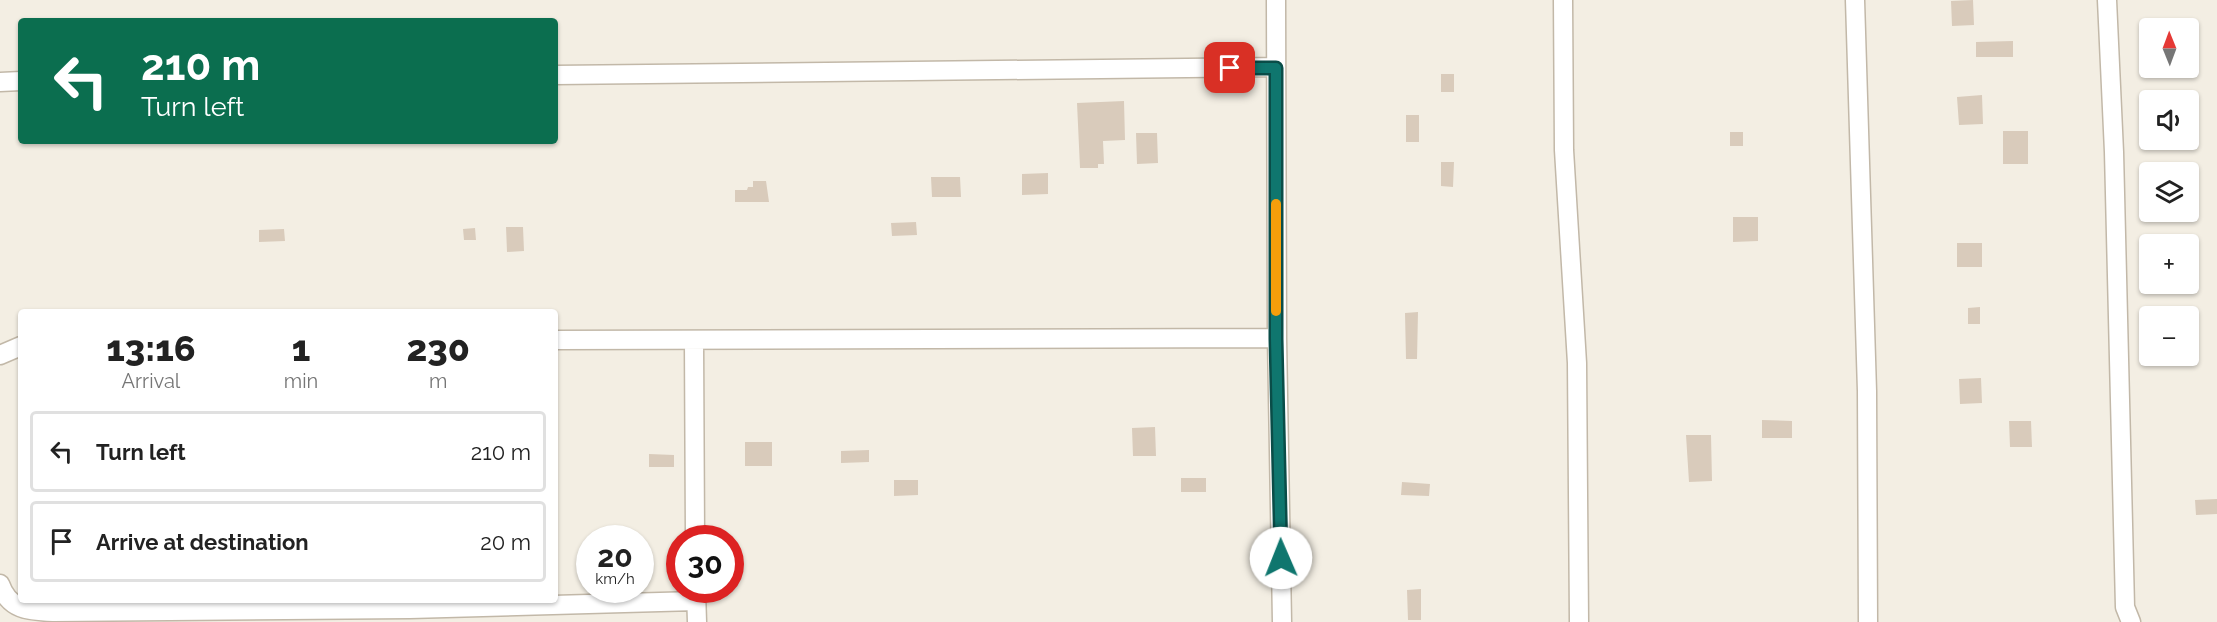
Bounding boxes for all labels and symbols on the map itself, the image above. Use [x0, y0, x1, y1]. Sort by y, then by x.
north arrow [2139, 18, 2199, 78]
pin [1204, 42, 1255, 93]
speed limit sign: 30 [666, 525, 744, 603]
position arrow [1249, 526, 1313, 590]

